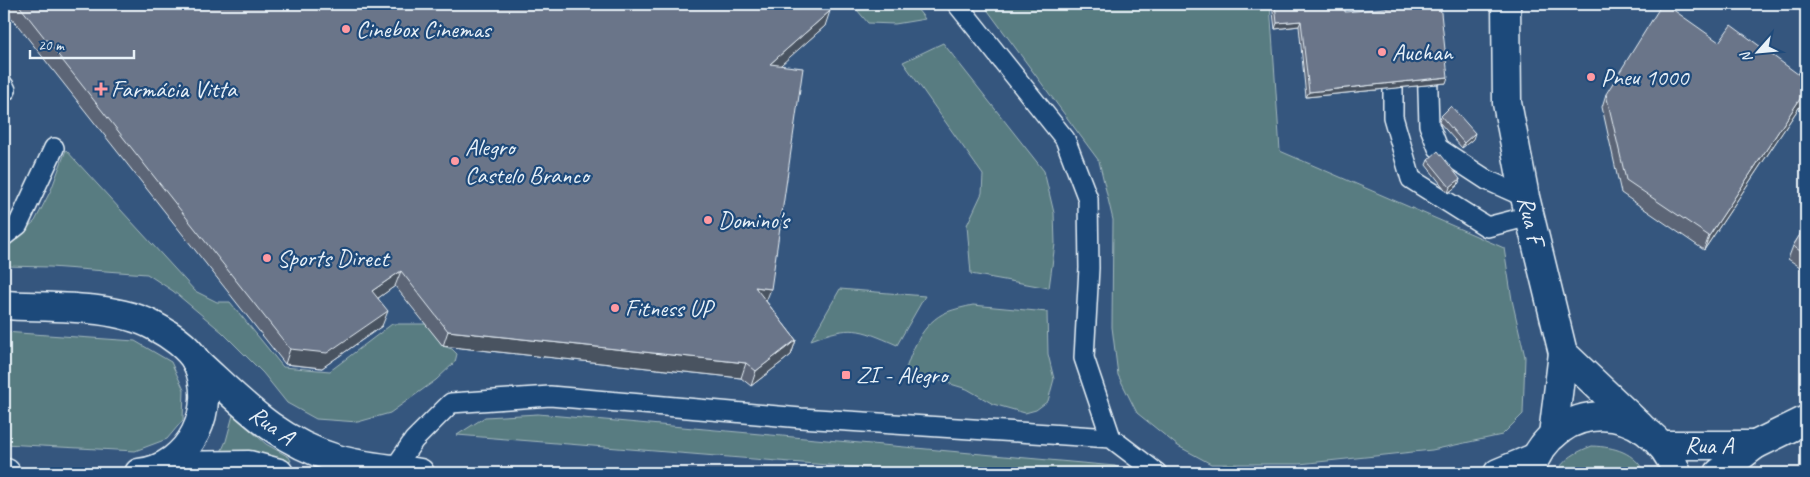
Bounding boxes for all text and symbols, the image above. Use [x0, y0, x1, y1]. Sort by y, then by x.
place label: Cinebox Cinemas [356, 14, 492, 44]
marker: Cinebox Cinemas [340, 23, 352, 35]
scale bar [30, 28, 134, 60]
north arrow [1732, 28, 1782, 78]
text: 20 m [38, 36, 65, 55]
place label: Auchan [1392, 37, 1454, 67]
marker: Auchan [1376, 46, 1388, 58]
text: N [1736, 48, 1756, 65]
place label: Pneu 1000 [1601, 62, 1691, 92]
marker: Pneu 1000 [1585, 71, 1597, 83]
place label: Farmácia Vitta [111, 74, 238, 104]
marker: Farmácia Vitta [95, 83, 107, 95]
place label: Alegro Castelo Branco [465, 132, 591, 190]
marker: Alegro Castelo Branco [449, 155, 461, 167]
street label: Rua F [1511, 193, 1552, 252]
place label: Domino's [718, 205, 792, 235]
marker: Domino's [702, 214, 714, 226]
place label: Sports Direct [277, 243, 391, 273]
marker: Sports Direct [261, 252, 273, 264]
place label: Fitness UP [625, 293, 716, 323]
marker: Fitness UP [609, 302, 621, 314]
place label: ZI - Alegro [856, 360, 950, 390]
marker: ZI - Alegro [840, 369, 852, 381]
street label: Rua A [244, 399, 301, 452]
street label: Rua A [1685, 430, 1734, 460]

